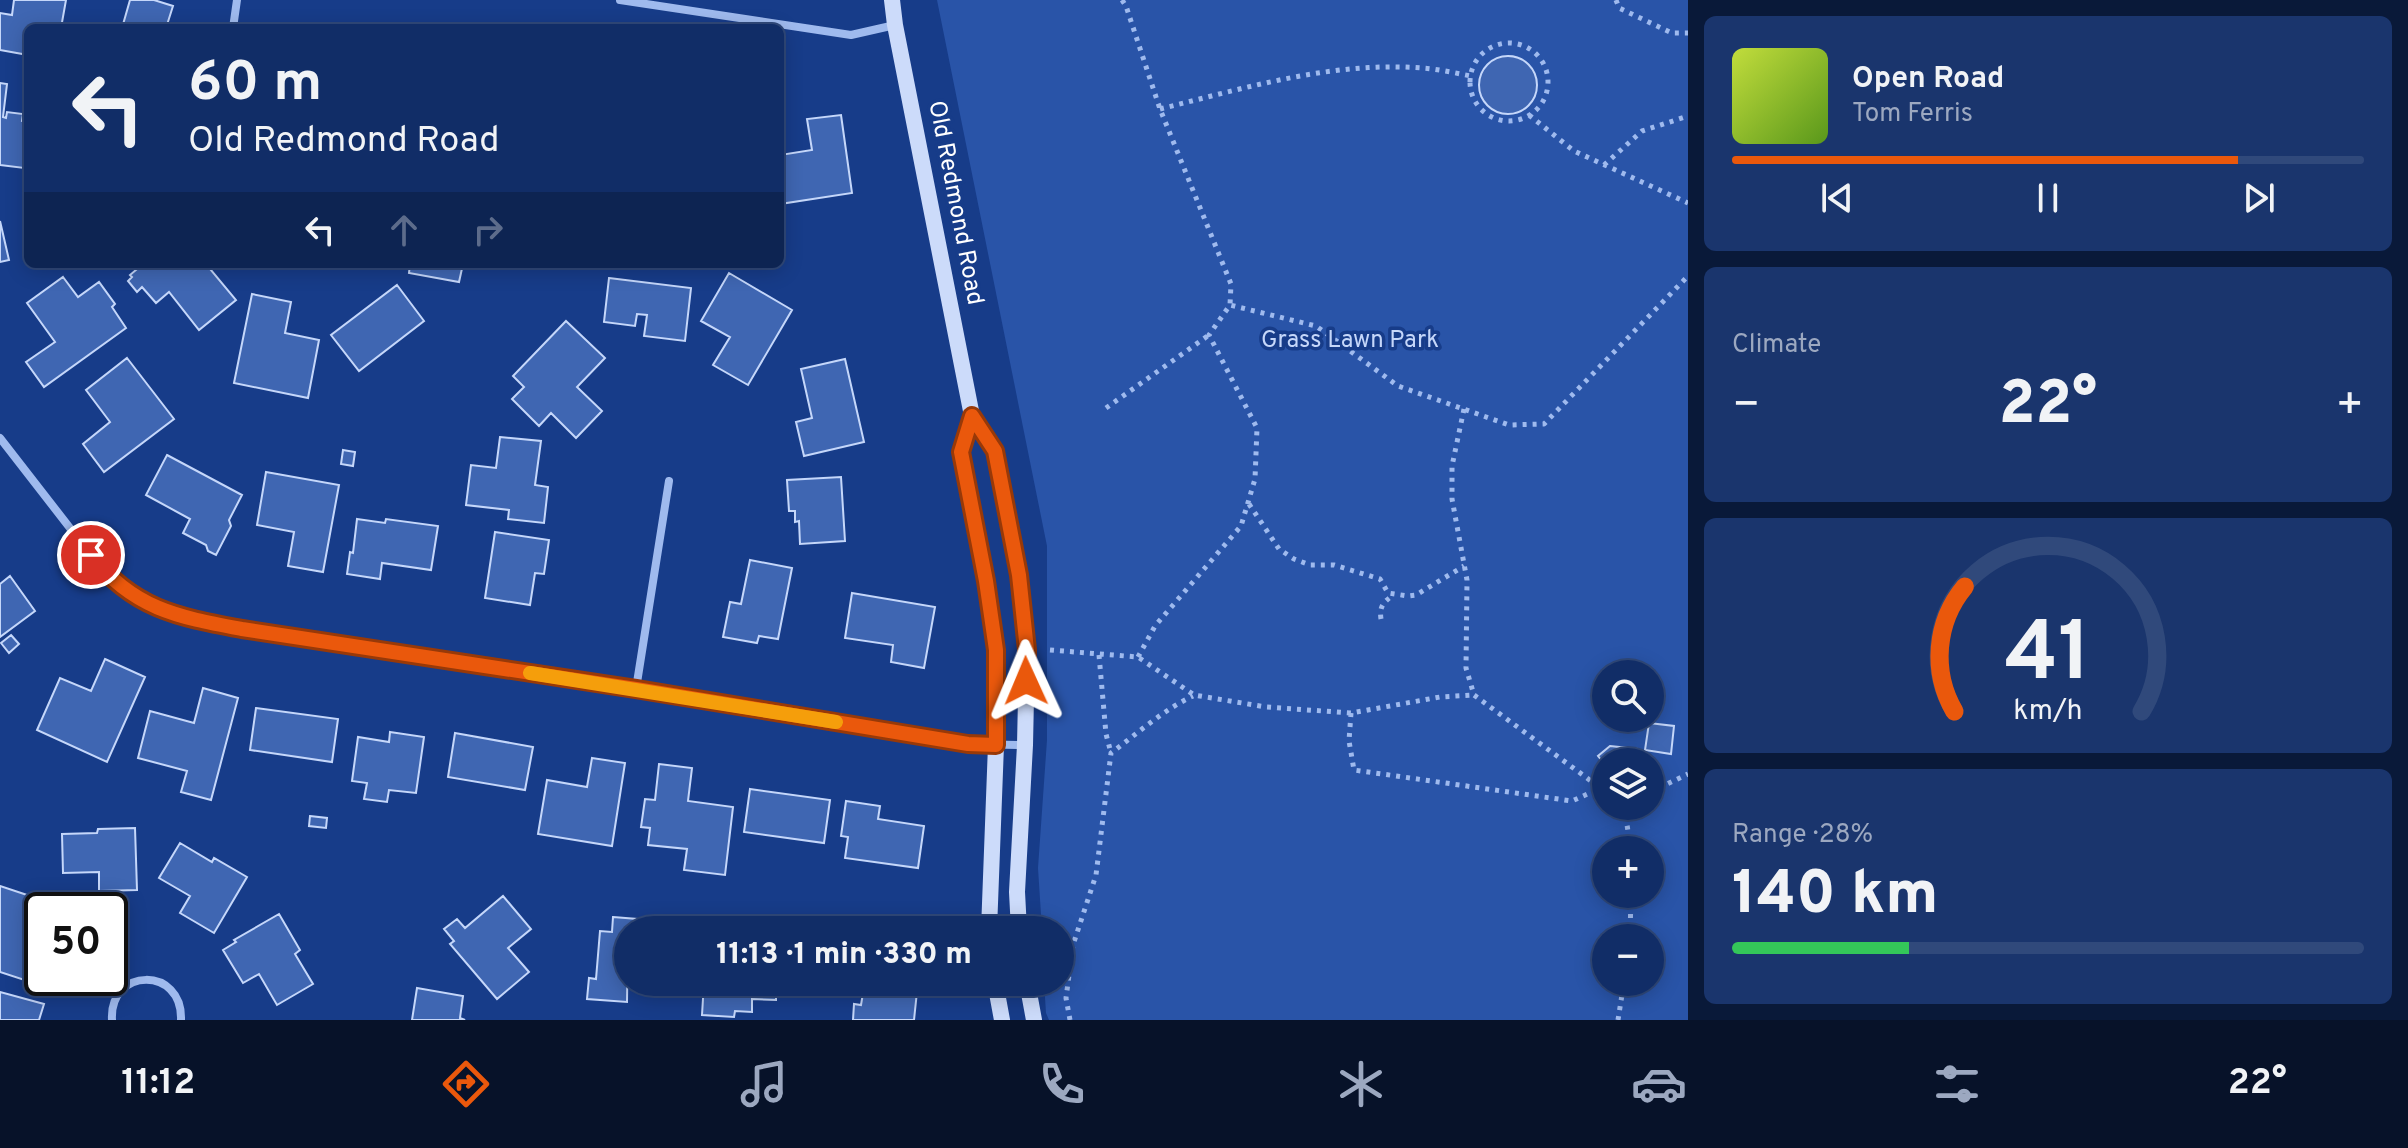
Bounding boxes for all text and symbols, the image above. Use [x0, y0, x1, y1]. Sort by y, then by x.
text: 60 m [188, 50, 322, 120]
icon: left [56, 56, 160, 160]
text: Open Road [1852, 61, 2004, 98]
street label: Old Redmond Road [920, 98, 990, 308]
text: Tom Ferris [1852, 98, 1973, 131]
text: Old Redmond Road [188, 119, 499, 165]
icon: previous [1815, 176, 1859, 220]
icon: pause [2026, 176, 2070, 220]
icon: next [2237, 176, 2281, 220]
icon: left [298, 208, 342, 252]
icon: ahead [382, 208, 426, 252]
icon: right [466, 208, 510, 252]
park label: Grass Lawn Park [1261, 326, 1439, 356]
text: Climate [1732, 329, 1821, 362]
text: 22° [1999, 369, 2097, 445]
text: − [1732, 379, 1760, 435]
text: + [2336, 379, 2364, 435]
pin [57, 521, 125, 589]
icon: arrive [69, 533, 113, 577]
text: 41 [2005, 604, 2091, 709]
position arrow [984, 639, 1068, 723]
map controls [1592, 660, 1664, 996]
button: search [1592, 660, 1664, 732]
text: km/h [2013, 694, 2083, 730]
button: layers [1592, 748, 1664, 820]
text: Range · 28% [1732, 819, 1873, 852]
button: + [1592, 836, 1664, 908]
text: 140 km [1732, 859, 1938, 935]
speed limit sign: 50 [24, 892, 128, 996]
button: − [1592, 924, 1664, 996]
text: 11:13 · 1 min · 330 m [716, 937, 972, 974]
icon: directions [438, 1056, 494, 1112]
icon: music [736, 1056, 792, 1112]
icon: phone [1034, 1056, 1090, 1112]
icon: climate [1333, 1056, 1389, 1112]
icon: car [1631, 1056, 1687, 1112]
icon: filters [1929, 1056, 1985, 1112]
text: 11:12 [121, 1061, 195, 1107]
text: 22° [2228, 1061, 2287, 1107]

